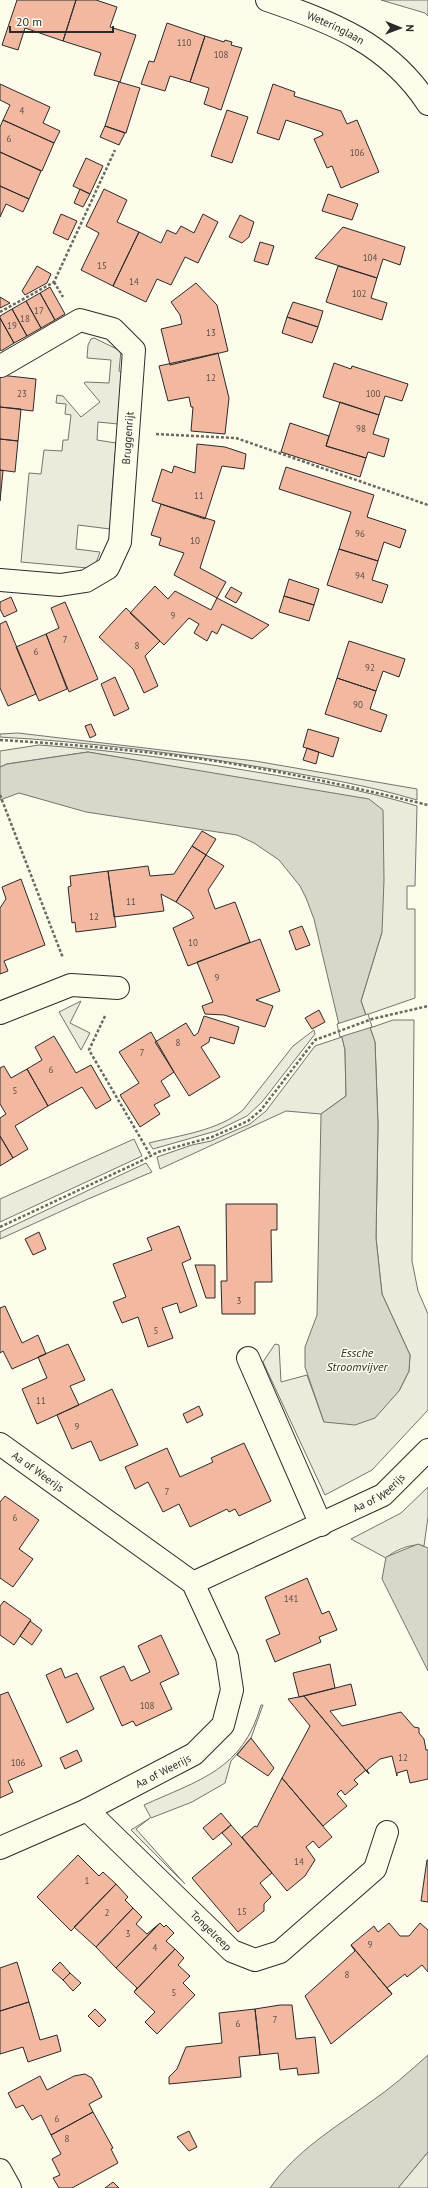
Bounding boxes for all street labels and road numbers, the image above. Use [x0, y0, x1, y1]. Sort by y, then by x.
street label: Weteringlaan [305, 8, 367, 47]
street label: Bruggenrijt [119, 411, 137, 465]
street label: Aa of Weerijs [9, 1448, 67, 1495]
street label: Aa of Weerijs [350, 1470, 408, 1515]
street label: Aa of Weerijs [133, 1751, 194, 1791]
street label: Tongelreep [187, 1907, 235, 1954]

